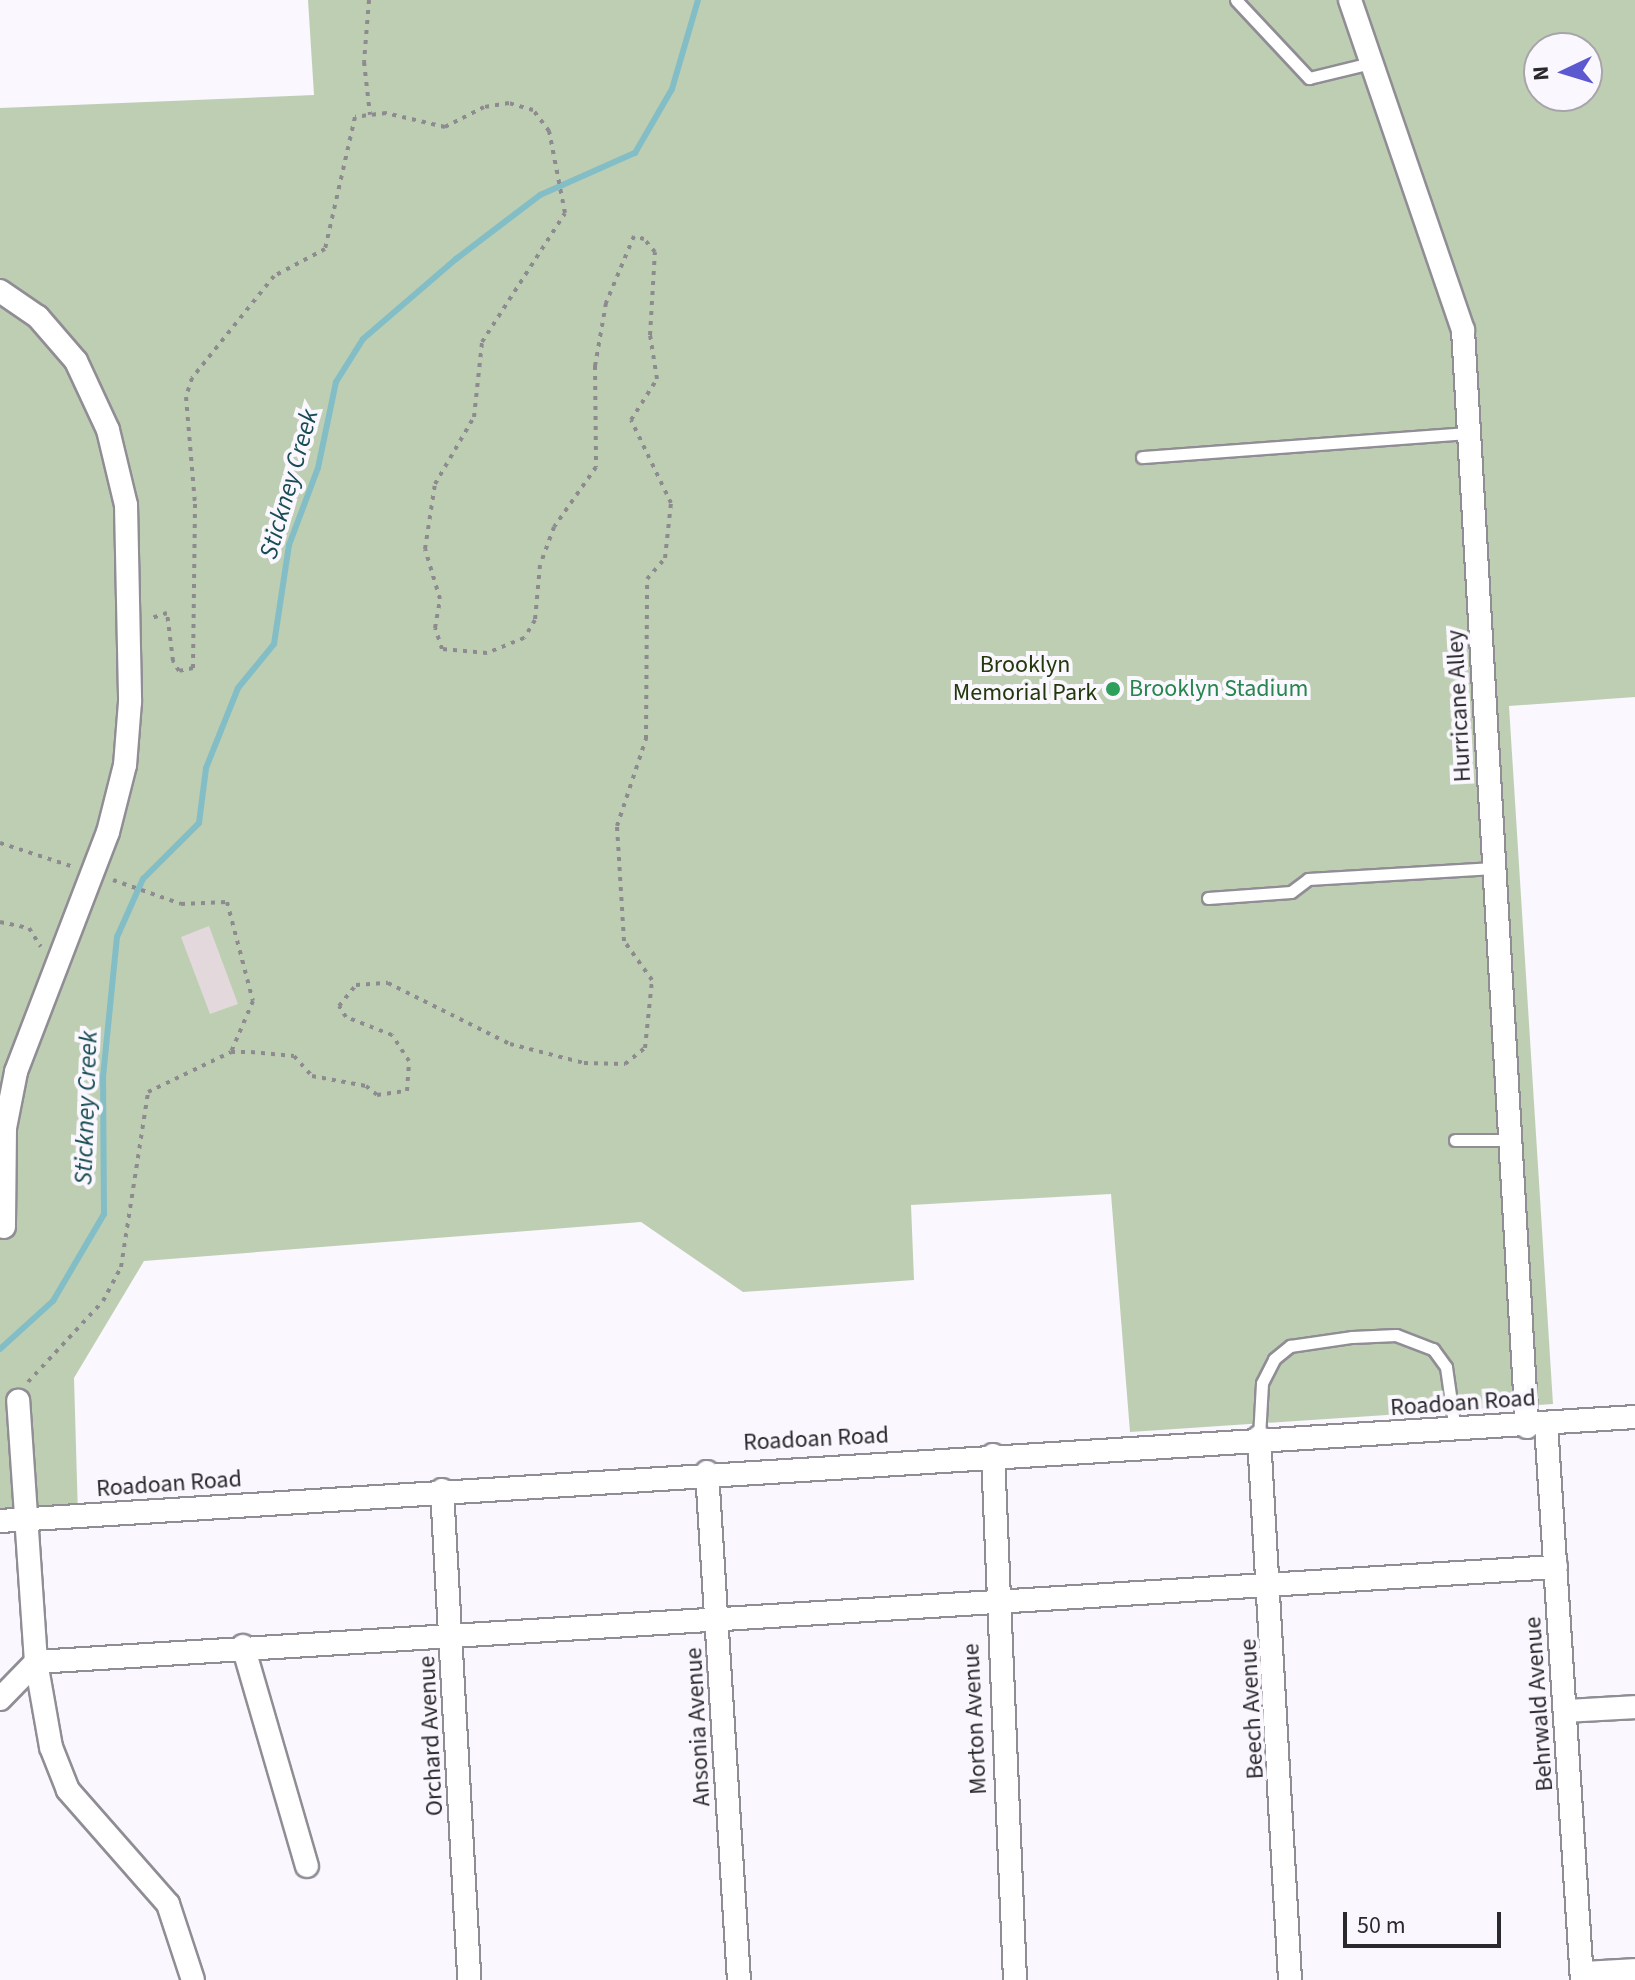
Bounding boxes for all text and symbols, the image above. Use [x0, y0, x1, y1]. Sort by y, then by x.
north arrow [1523, 32, 1603, 112]
text: N [1525, 65, 1558, 82]
water label: Stickney Creek [253, 406, 325, 562]
street label: Hurricane Alley [1441, 629, 1477, 783]
park label: Brooklyn Memorial Park [953, 651, 1097, 707]
place label: Brooklyn Stadium [1129, 675, 1308, 703]
marker: Brooklyn Stadium [1104, 680, 1122, 698]
water label: Stickney Creek [68, 1030, 104, 1186]
street label: Roadoan Road [1389, 1384, 1537, 1422]
street label: Roadoan Road [742, 1421, 890, 1457]
street label: Roadoan Road [95, 1465, 243, 1503]
street label: Behrwald Avenue [1519, 1616, 1559, 1792]
street label: Beech Avenue [1234, 1638, 1270, 1780]
street label: Morton Avenue [957, 1643, 993, 1795]
street label: Ansonia Avenue [679, 1647, 717, 1807]
street label: Orchard Avenue [412, 1655, 450, 1817]
scale bar [1347, 1896, 1505, 1946]
text: 50 m [1357, 1908, 1406, 1943]

